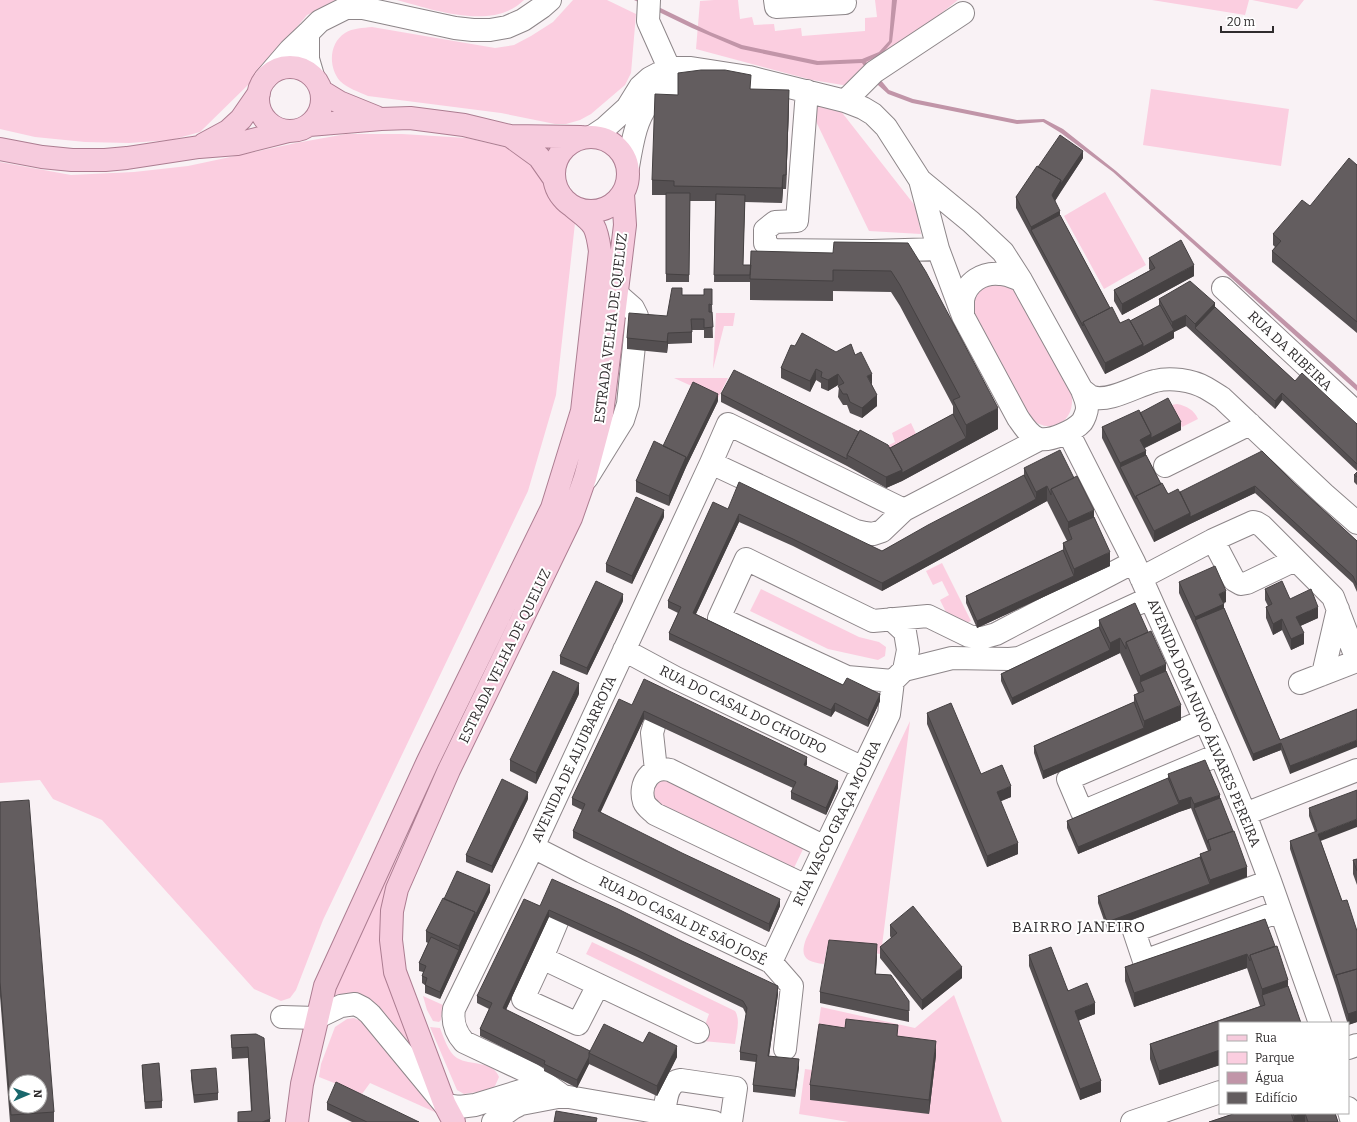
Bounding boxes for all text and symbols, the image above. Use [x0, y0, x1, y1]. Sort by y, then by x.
scale bar [1221, 8, 1273, 34]
text: 20 m [1227, 15, 1256, 29]
street label: ESTRADA VELHA DE QUELUZ [591, 232, 631, 424]
street label: RUA DA RIBEIRA [1244, 308, 1336, 394]
street label: ESTRADA VELHA DE QUELUZ [455, 566, 555, 746]
street label: AVENIDA DOM NUNO ÁLVARES PEREIRA [1144, 596, 1265, 850]
street label: RUA DO CASAL DO CHOUPO [657, 662, 829, 758]
street label: AVENIDA DE ALJUBARROTA [528, 673, 620, 845]
street label: RUA VASCO GRAÇA MOURA [789, 737, 885, 909]
street label: RUA DO CASAL DE SÃO JOSÉ [596, 872, 770, 969]
district label: BAIRRO JANEIRO [1012, 918, 1146, 936]
legend [1219, 1022, 1349, 1114]
text: Rua [1255, 1031, 1277, 1045]
text: Parque [1255, 1051, 1294, 1065]
text: Água [1255, 1070, 1284, 1085]
north arrow [8, 1074, 48, 1114]
text: N [31, 1089, 44, 1099]
text: Edifício [1255, 1091, 1297, 1105]

